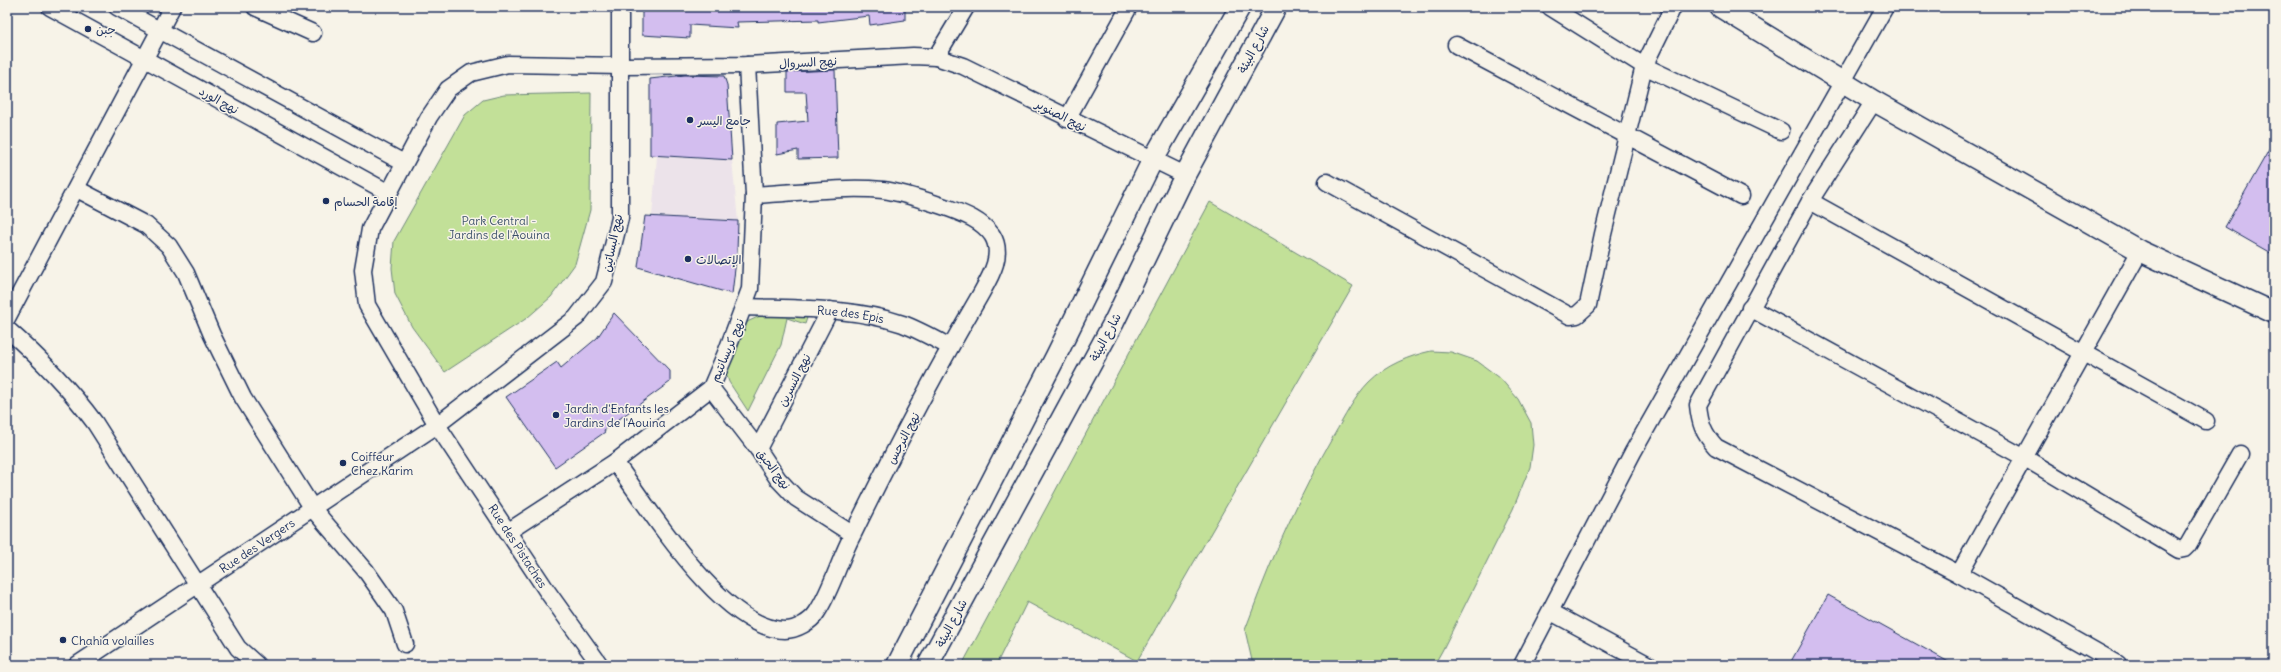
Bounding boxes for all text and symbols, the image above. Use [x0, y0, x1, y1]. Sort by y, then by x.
place label: جبن [96, 22, 116, 38]
street label: شارع البيئة [1234, 22, 1274, 77]
marker: جبن [83, 24, 93, 34]
street label: نهج السروال [779, 53, 837, 73]
street label: نهج الورد [196, 83, 241, 119]
street label: نهج الصنوبر [1031, 95, 1089, 136]
place label: جامع اليسر [697, 113, 751, 130]
marker: جامع اليسر [685, 115, 695, 125]
place label: إقامة الحسام [334, 194, 397, 211]
marker: إقامة الحسام [321, 196, 331, 206]
park label: Park Central - Jardins de l'Aouina [448, 213, 550, 242]
street label: نهج البساتين [599, 213, 627, 274]
place label: الإتصالات [696, 252, 741, 268]
marker: الإتصالات [683, 254, 693, 264]
street label: Rue des Epis [817, 302, 886, 326]
street label: شارع البيئة [1086, 310, 1126, 365]
street label: نهج كريسانتيم [707, 316, 749, 385]
street label: نهج النسرين [774, 351, 815, 410]
place label: Jardin d'Enfants les Jardins de l'Aouina [564, 401, 669, 430]
marker: Jardin d'Enfants les Jardins de l'Aouina [551, 410, 561, 420]
street label: نهج النرجس [883, 410, 925, 467]
street label: نهج الحبق [752, 446, 794, 493]
place label: Coiffeur Chez Karim [351, 449, 414, 478]
marker: Coiffeur Chez Karim [338, 458, 348, 468]
street label: Rue des Pistaches [485, 501, 551, 591]
street label: Rue des Vergers [216, 515, 297, 576]
street label: شارع البيئة [932, 596, 972, 651]
place label: Chahia volailles [71, 633, 154, 648]
marker: Chahia volailles [58, 635, 68, 645]

